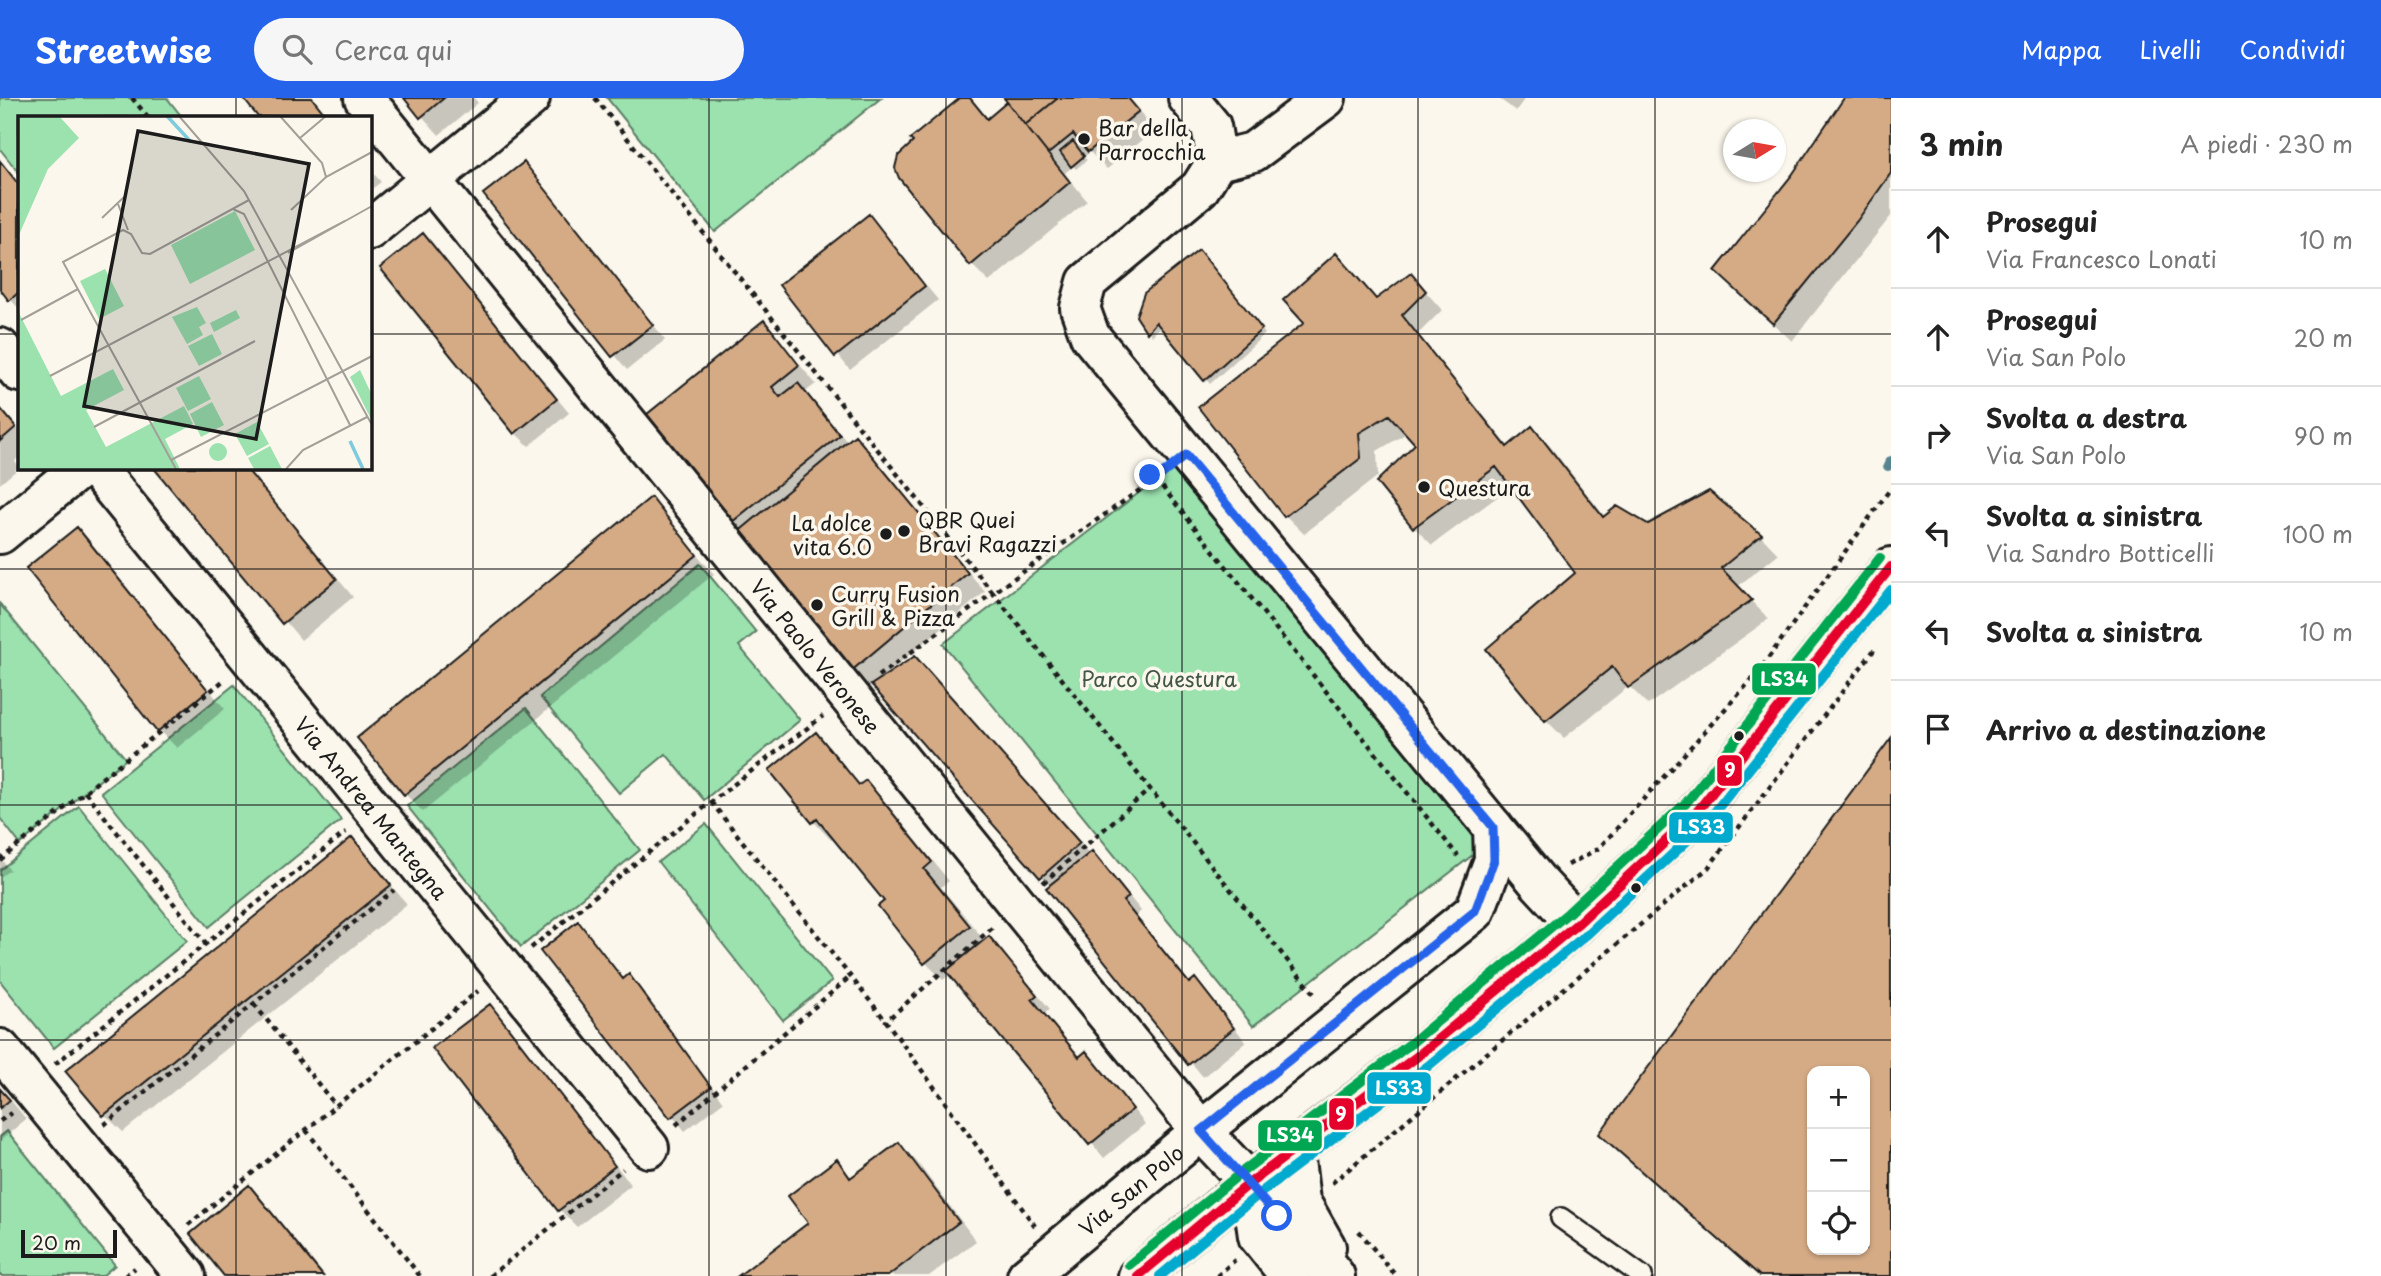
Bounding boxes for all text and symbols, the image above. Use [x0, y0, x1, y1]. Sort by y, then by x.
search box [254, 18, 744, 81]
text: Streetwise [35, 24, 212, 74]
icon: search [278, 30, 316, 68]
text: Cerca qui [334, 30, 453, 69]
text: Mappa [2022, 31, 2101, 67]
text: Livelli [2139, 31, 2202, 67]
text: Condividi [2240, 31, 2346, 67]
place label: Bar della Parrocchia [1098, 111, 1206, 167]
inset map [18, 116, 371, 469]
north arrow [1723, 119, 1786, 182]
text: 3 min [1919, 121, 2004, 166]
text: A piedi · 230 m [2181, 126, 2353, 161]
marker: Bar della Parrocchia [1076, 131, 1092, 147]
text: Prosegui [1986, 202, 2098, 241]
icon: ahead [1919, 220, 1957, 258]
text: 10 m [2299, 222, 2353, 257]
text: Via Francesco Lonati [1986, 241, 2217, 276]
text: Prosegui [1986, 300, 2098, 339]
icon: ahead [1919, 318, 1957, 356]
text: 20 m [2294, 320, 2353, 355]
text: Via San Polo [1986, 339, 2126, 374]
text: Svolta a destra [1986, 398, 2187, 437]
icon: right [1919, 416, 1957, 454]
text: 90 m [2294, 418, 2353, 453]
text: Via San Polo [1986, 437, 2126, 472]
route end [1134, 459, 1165, 490]
place label: Questura [1438, 471, 1531, 503]
marker: Questura [1416, 479, 1432, 495]
text: Svolta a sinistra [1986, 496, 2202, 535]
place label: QBR Quei Bravi Ragazzi [918, 503, 1057, 559]
place label: La dolce vita 6.0 [791, 506, 872, 562]
icon: left [1919, 514, 1957, 552]
text: 100 m [2283, 516, 2353, 551]
marker: QBR Quei Bravi Ragazzi [896, 523, 912, 539]
marker: La dolce vita 6.0 [878, 526, 894, 542]
text: Via Sandro Botticelli [1986, 535, 2214, 570]
street label: Via Paolo Veronese [743, 571, 889, 740]
place label: Curry Fusion Grill & Pizza [831, 577, 960, 633]
marker: Curry Fusion Grill & Pizza [809, 597, 825, 613]
icon: left [1919, 612, 1957, 650]
text: Svolta a sinistra [1986, 612, 2202, 651]
text: 10 m [2299, 614, 2353, 649]
park label: Parco Questura [1081, 662, 1237, 694]
line badge: LS34 [1751, 662, 1817, 696]
text: LS34 [1760, 664, 1808, 692]
street label: Via Andrea Mantegna [288, 709, 456, 906]
icon: arrive [1919, 710, 1957, 748]
text: Arrivo a destinazione [1986, 710, 2266, 749]
unlabelled marker [1732, 729, 1746, 743]
line badge: 9 [1716, 754, 1743, 787]
text: 9 [1724, 755, 1736, 783]
line badge: LS33 [1668, 811, 1734, 844]
text: LS33 [1677, 812, 1725, 840]
unlabelled marker [1629, 881, 1643, 895]
map controls [1807, 1066, 1870, 1255]
button: + [1807, 1066, 1870, 1129]
line badge: LS33 [1366, 1071, 1432, 1105]
text: LS33 [1375, 1073, 1423, 1101]
line badge: 9 [1328, 1097, 1355, 1131]
text: 9 [1335, 1099, 1347, 1127]
line badge: LS34 [1257, 1119, 1323, 1152]
text: LS34 [1266, 1120, 1314, 1148]
button: − [1807, 1129, 1870, 1192]
street label: Via San Polo [1071, 1136, 1190, 1243]
button: locate [1807, 1192, 1870, 1255]
route start [1261, 1200, 1292, 1231]
scale bar [21, 1227, 117, 1259]
text: 20 m [32, 1228, 81, 1256]

